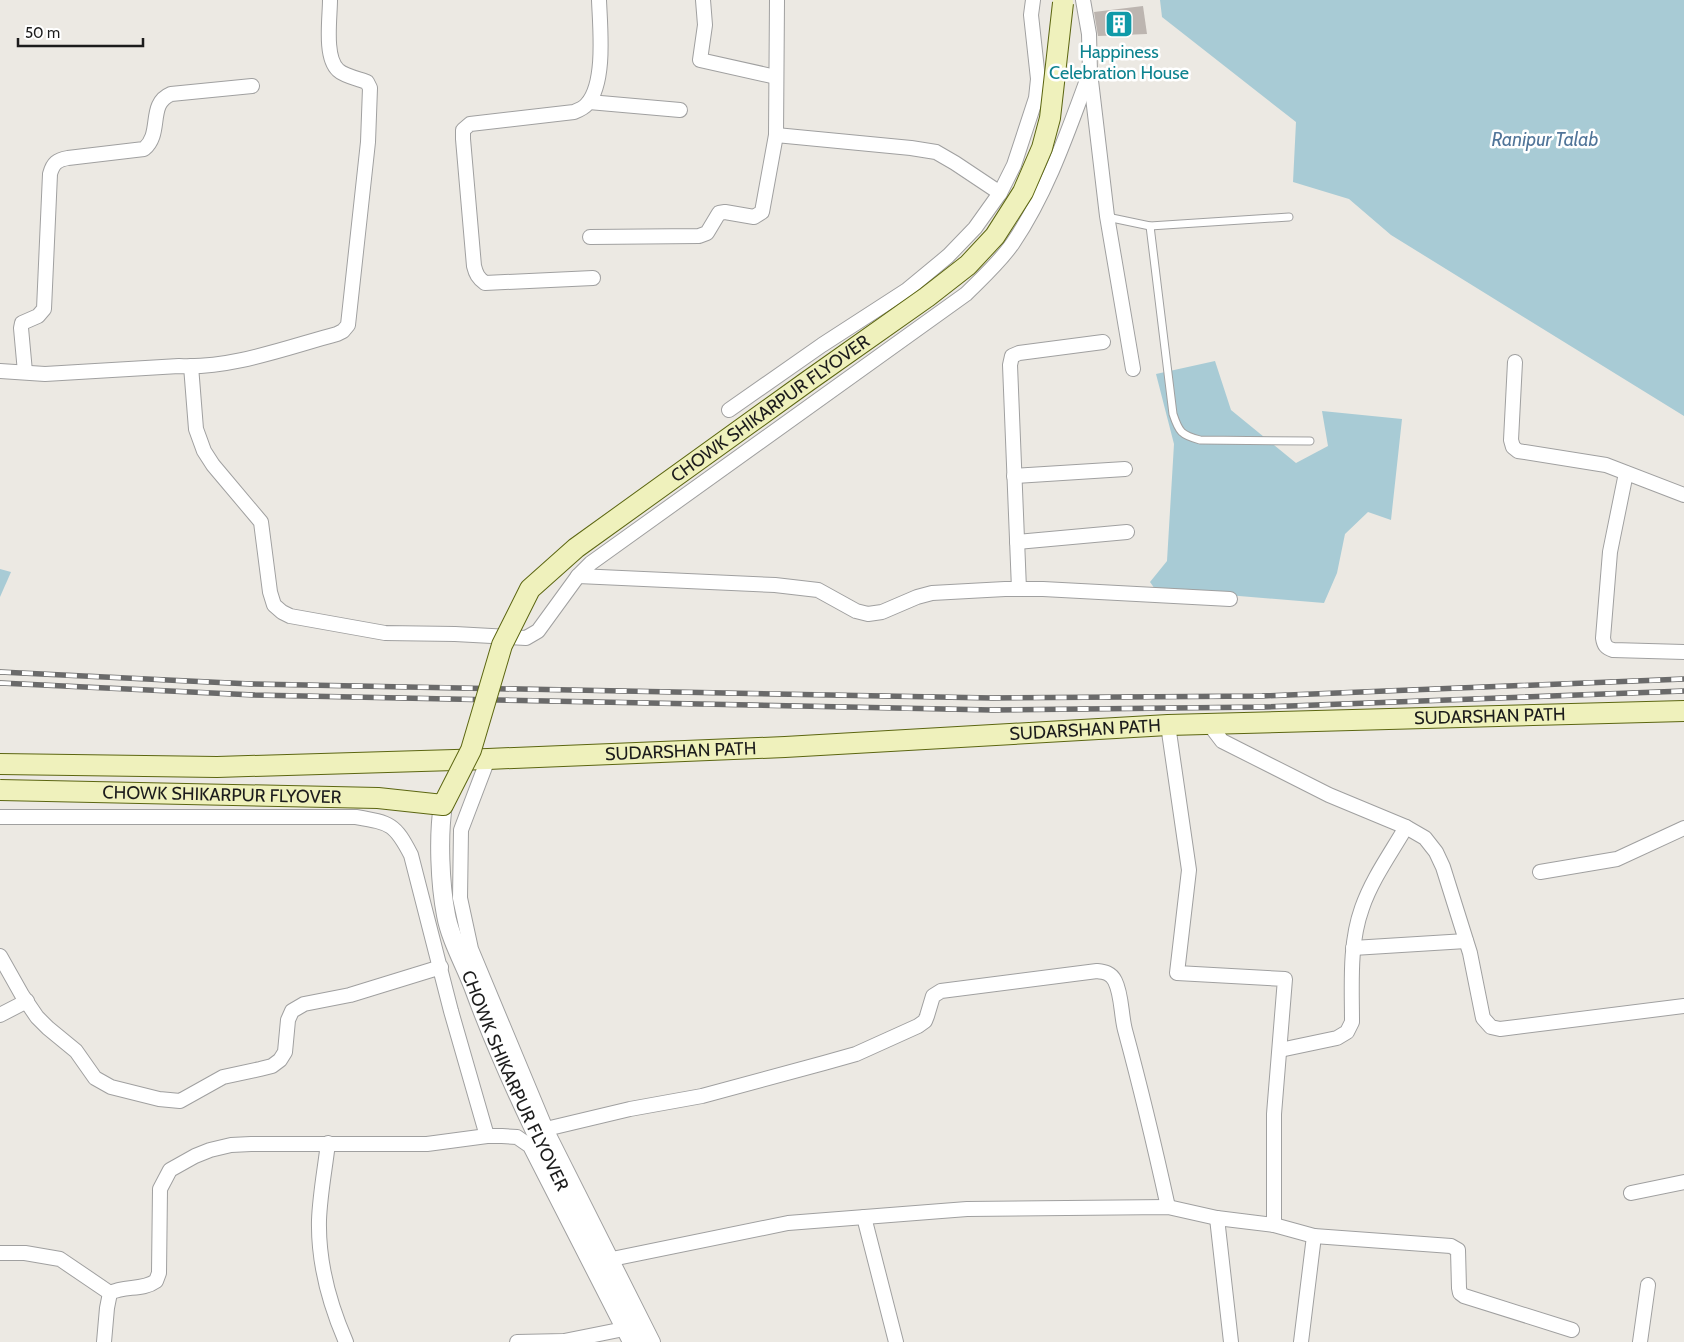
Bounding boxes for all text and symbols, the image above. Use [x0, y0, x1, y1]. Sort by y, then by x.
building icon: Happiness Celebration House [1104, 9, 1134, 39]
scale bar [18, 15, 142, 47]
text: 50 m [25, 24, 60, 42]
place label: Happiness Celebration House [1049, 41, 1189, 84]
water label: Ranipur Talab [1492, 128, 1599, 151]
street label: CHOWK SHIKARPUR FLYOVER [667, 330, 874, 487]
street label: SUDARSHAN PATH [1414, 703, 1566, 729]
street label: SUDARSHAN PATH [1009, 714, 1161, 745]
street label: SUDARSHAN PATH [605, 737, 757, 765]
street label: CHOWK SHIKARPUR FLYOVER [102, 781, 342, 808]
street label: CHOWK SHIKARPUR FLYOVER [457, 967, 574, 1195]

